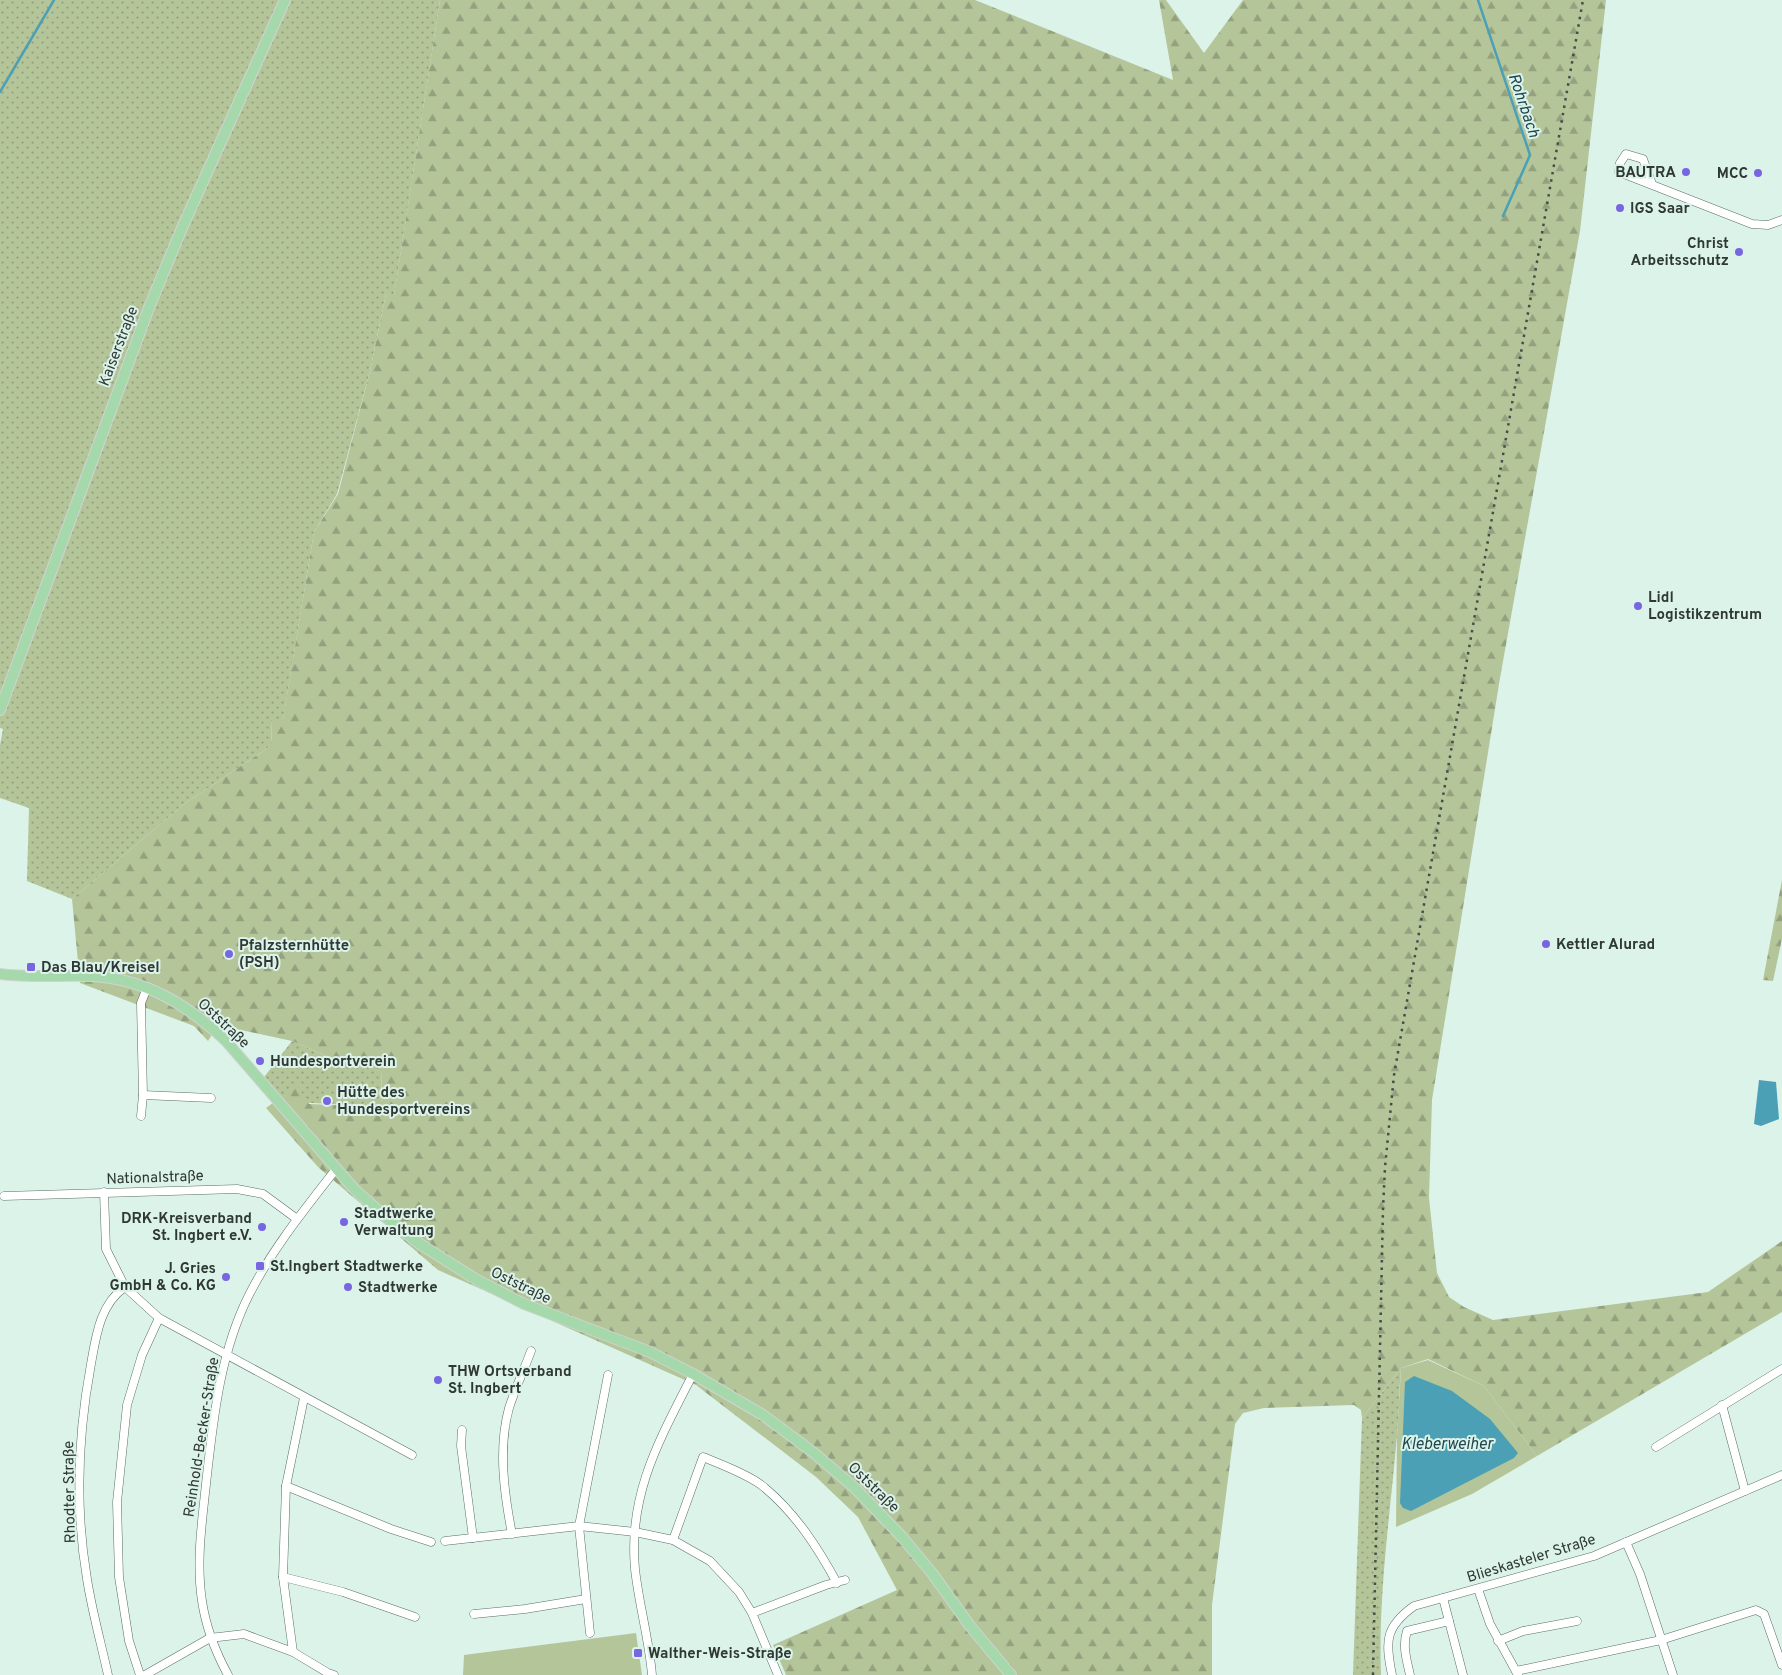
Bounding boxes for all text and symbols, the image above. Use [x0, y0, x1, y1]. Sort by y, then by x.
water label: Rohrbach [1503, 71, 1543, 141]
place label: BAUTRA [1615, 164, 1676, 183]
place label: MCC [1717, 165, 1748, 184]
marker: BAUTRA [1680, 166, 1692, 178]
marker: MCC [1752, 167, 1764, 179]
place label: IGS Saar [1630, 200, 1690, 219]
marker: IGS Saar [1614, 202, 1626, 214]
place label: Christ Arbeitsschutz [1631, 235, 1729, 271]
marker: Christ Arbeitsschutz [1733, 246, 1745, 258]
street label: Kaiserstraße [95, 304, 143, 389]
place label: Lidl Logistikzentrum [1648, 589, 1762, 625]
marker: Lidl Logistikzentrum [1632, 600, 1644, 612]
place label: Kettler Alurad [1556, 936, 1655, 955]
place label: Pfalzsternhütte (PSH) [239, 937, 349, 973]
marker: Kettler Alurad [1540, 938, 1552, 950]
marker: Pfalzsternhütte (PSH) [223, 948, 235, 960]
place label: Das Blau/Kreisel [41, 959, 160, 978]
marker: Das Blau/Kreisel [25, 961, 37, 973]
street label: Oststraße [193, 995, 253, 1053]
place label: Hundesportverein [270, 1053, 396, 1072]
marker: Hundesportverein [254, 1055, 266, 1067]
place label: Hütte des Hundesportvereins [337, 1084, 470, 1120]
marker: Hütte des Hundesportvereins [321, 1095, 333, 1107]
street label: Nationalstraße [106, 1167, 204, 1190]
place label: Stadtwerke Verwaltung [354, 1205, 434, 1241]
place label: DRK-Kreisverband St. Ingbert e.V. [121, 1210, 252, 1246]
marker: Stadtwerke Verwaltung [338, 1216, 350, 1228]
marker: DRK-Kreisverband St. Ingbert e.V. [256, 1221, 268, 1233]
place label: St.Ingbert Stadtwerke [270, 1258, 423, 1277]
place label: J. Gries GmbH & Co. KG [109, 1260, 216, 1296]
marker: St.Ingbert Stadtwerke [254, 1260, 266, 1272]
street label: Oststraße [487, 1264, 554, 1309]
marker: J. Gries GmbH & Co. KG [220, 1271, 232, 1283]
place label: Stadtwerke [358, 1279, 438, 1298]
marker: Stadtwerke [342, 1281, 354, 1293]
street label: Reinhold-Becker-Straße [180, 1356, 225, 1519]
place label: THW Ortsverband St. Ingbert [448, 1363, 572, 1399]
marker: THW Ortsverband St. Ingbert [432, 1374, 444, 1386]
water label: Kleberweiher [1401, 1435, 1495, 1455]
street label: Rhodter Straße [60, 1441, 81, 1543]
street label: Oststraße [843, 1459, 903, 1517]
street label: Blieskasteler Straße [1465, 1531, 1598, 1588]
place label: Walther-Weis-Straße [648, 1645, 792, 1664]
marker: Walther-Weis-Straße [632, 1647, 644, 1659]

